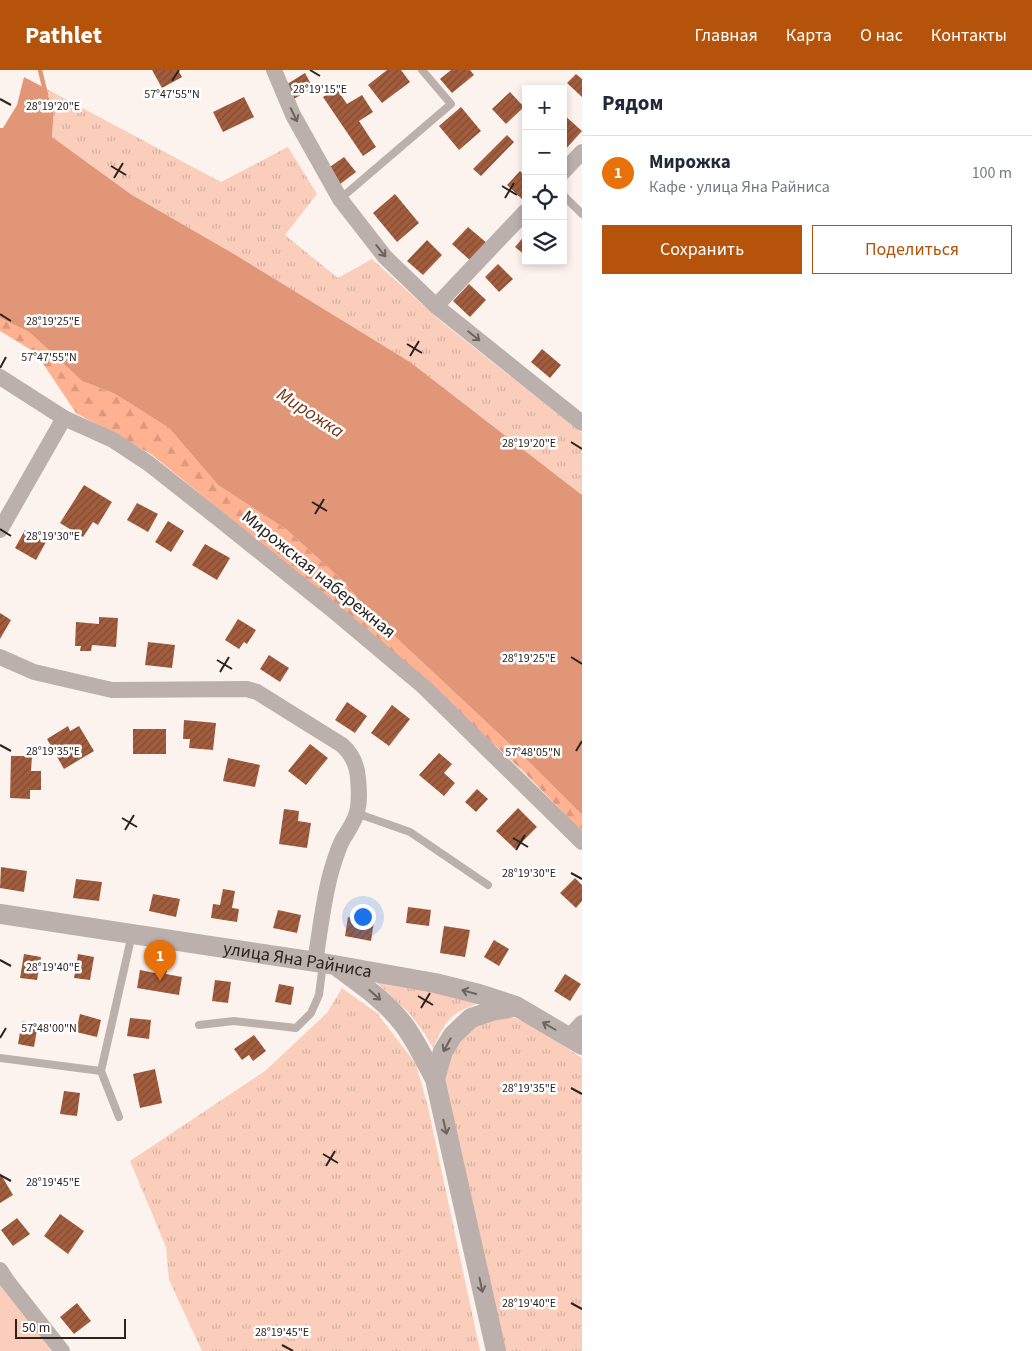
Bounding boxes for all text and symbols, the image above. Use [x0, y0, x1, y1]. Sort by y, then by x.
text: Pathlet [25, 18, 102, 53]
text: Главная [695, 23, 758, 48]
text: Карта [786, 23, 832, 48]
text: О нас [860, 23, 903, 48]
text: Контакты [931, 23, 1007, 48]
text: 28°19'15"E [293, 81, 347, 98]
map controls [522, 85, 567, 265]
button: + [522, 85, 567, 130]
text: 57°47'55"N [144, 86, 200, 103]
text: Рядом [602, 88, 663, 118]
text: 28°19'20"E [26, 98, 80, 115]
one-way arrow [289, 107, 299, 122]
button: − [522, 130, 567, 175]
text: Мирожка [649, 149, 731, 176]
text: 1 [614, 162, 622, 184]
text: 100 m [972, 162, 1012, 184]
button: locate [522, 175, 567, 220]
text: Кафе · улица Яна Райниса [649, 176, 830, 198]
button: layers [522, 220, 567, 265]
button: Сохранить [602, 225, 802, 274]
button: Поделиться [812, 225, 1012, 274]
one-way arrow [375, 244, 386, 257]
text: 28°19'25"E [26, 313, 80, 330]
one-way arrow [467, 331, 480, 342]
text: 57°47'55"N [21, 349, 77, 366]
water label: Мирожка [271, 381, 349, 445]
text: 28°19'20"E [502, 435, 556, 452]
street label: Мирожская набережная [236, 504, 401, 644]
text: 28°19'30"E [26, 528, 80, 545]
text: 28°19'25"E [502, 650, 556, 667]
text: 28°19'35"E [26, 743, 80, 760]
text: 57°48'05"N [505, 744, 561, 761]
text: 28°19'30"E [502, 865, 556, 882]
your location [350, 904, 376, 930]
street label: улица Яна Райниса [221, 936, 374, 984]
pin: 1 [144, 940, 176, 981]
text: 28°19'40"E [26, 959, 80, 976]
one-way arrow [462, 987, 478, 996]
one-way arrow [368, 989, 381, 1001]
text: 57°48'00"N [21, 1020, 77, 1037]
one-way arrow [542, 1020, 557, 1030]
one-way arrow [441, 1038, 451, 1052]
text: 28°19'35"E [502, 1080, 556, 1097]
one-way arrow [441, 1118, 451, 1134]
text: 28°19'45"E [26, 1174, 80, 1191]
one-way arrow [477, 1277, 486, 1293]
text: 28°19'40"E [502, 1295, 556, 1312]
scale bar [15, 1316, 126, 1339]
text: 50 m [22, 1318, 50, 1338]
text: 28°19'45"E [255, 1324, 309, 1341]

